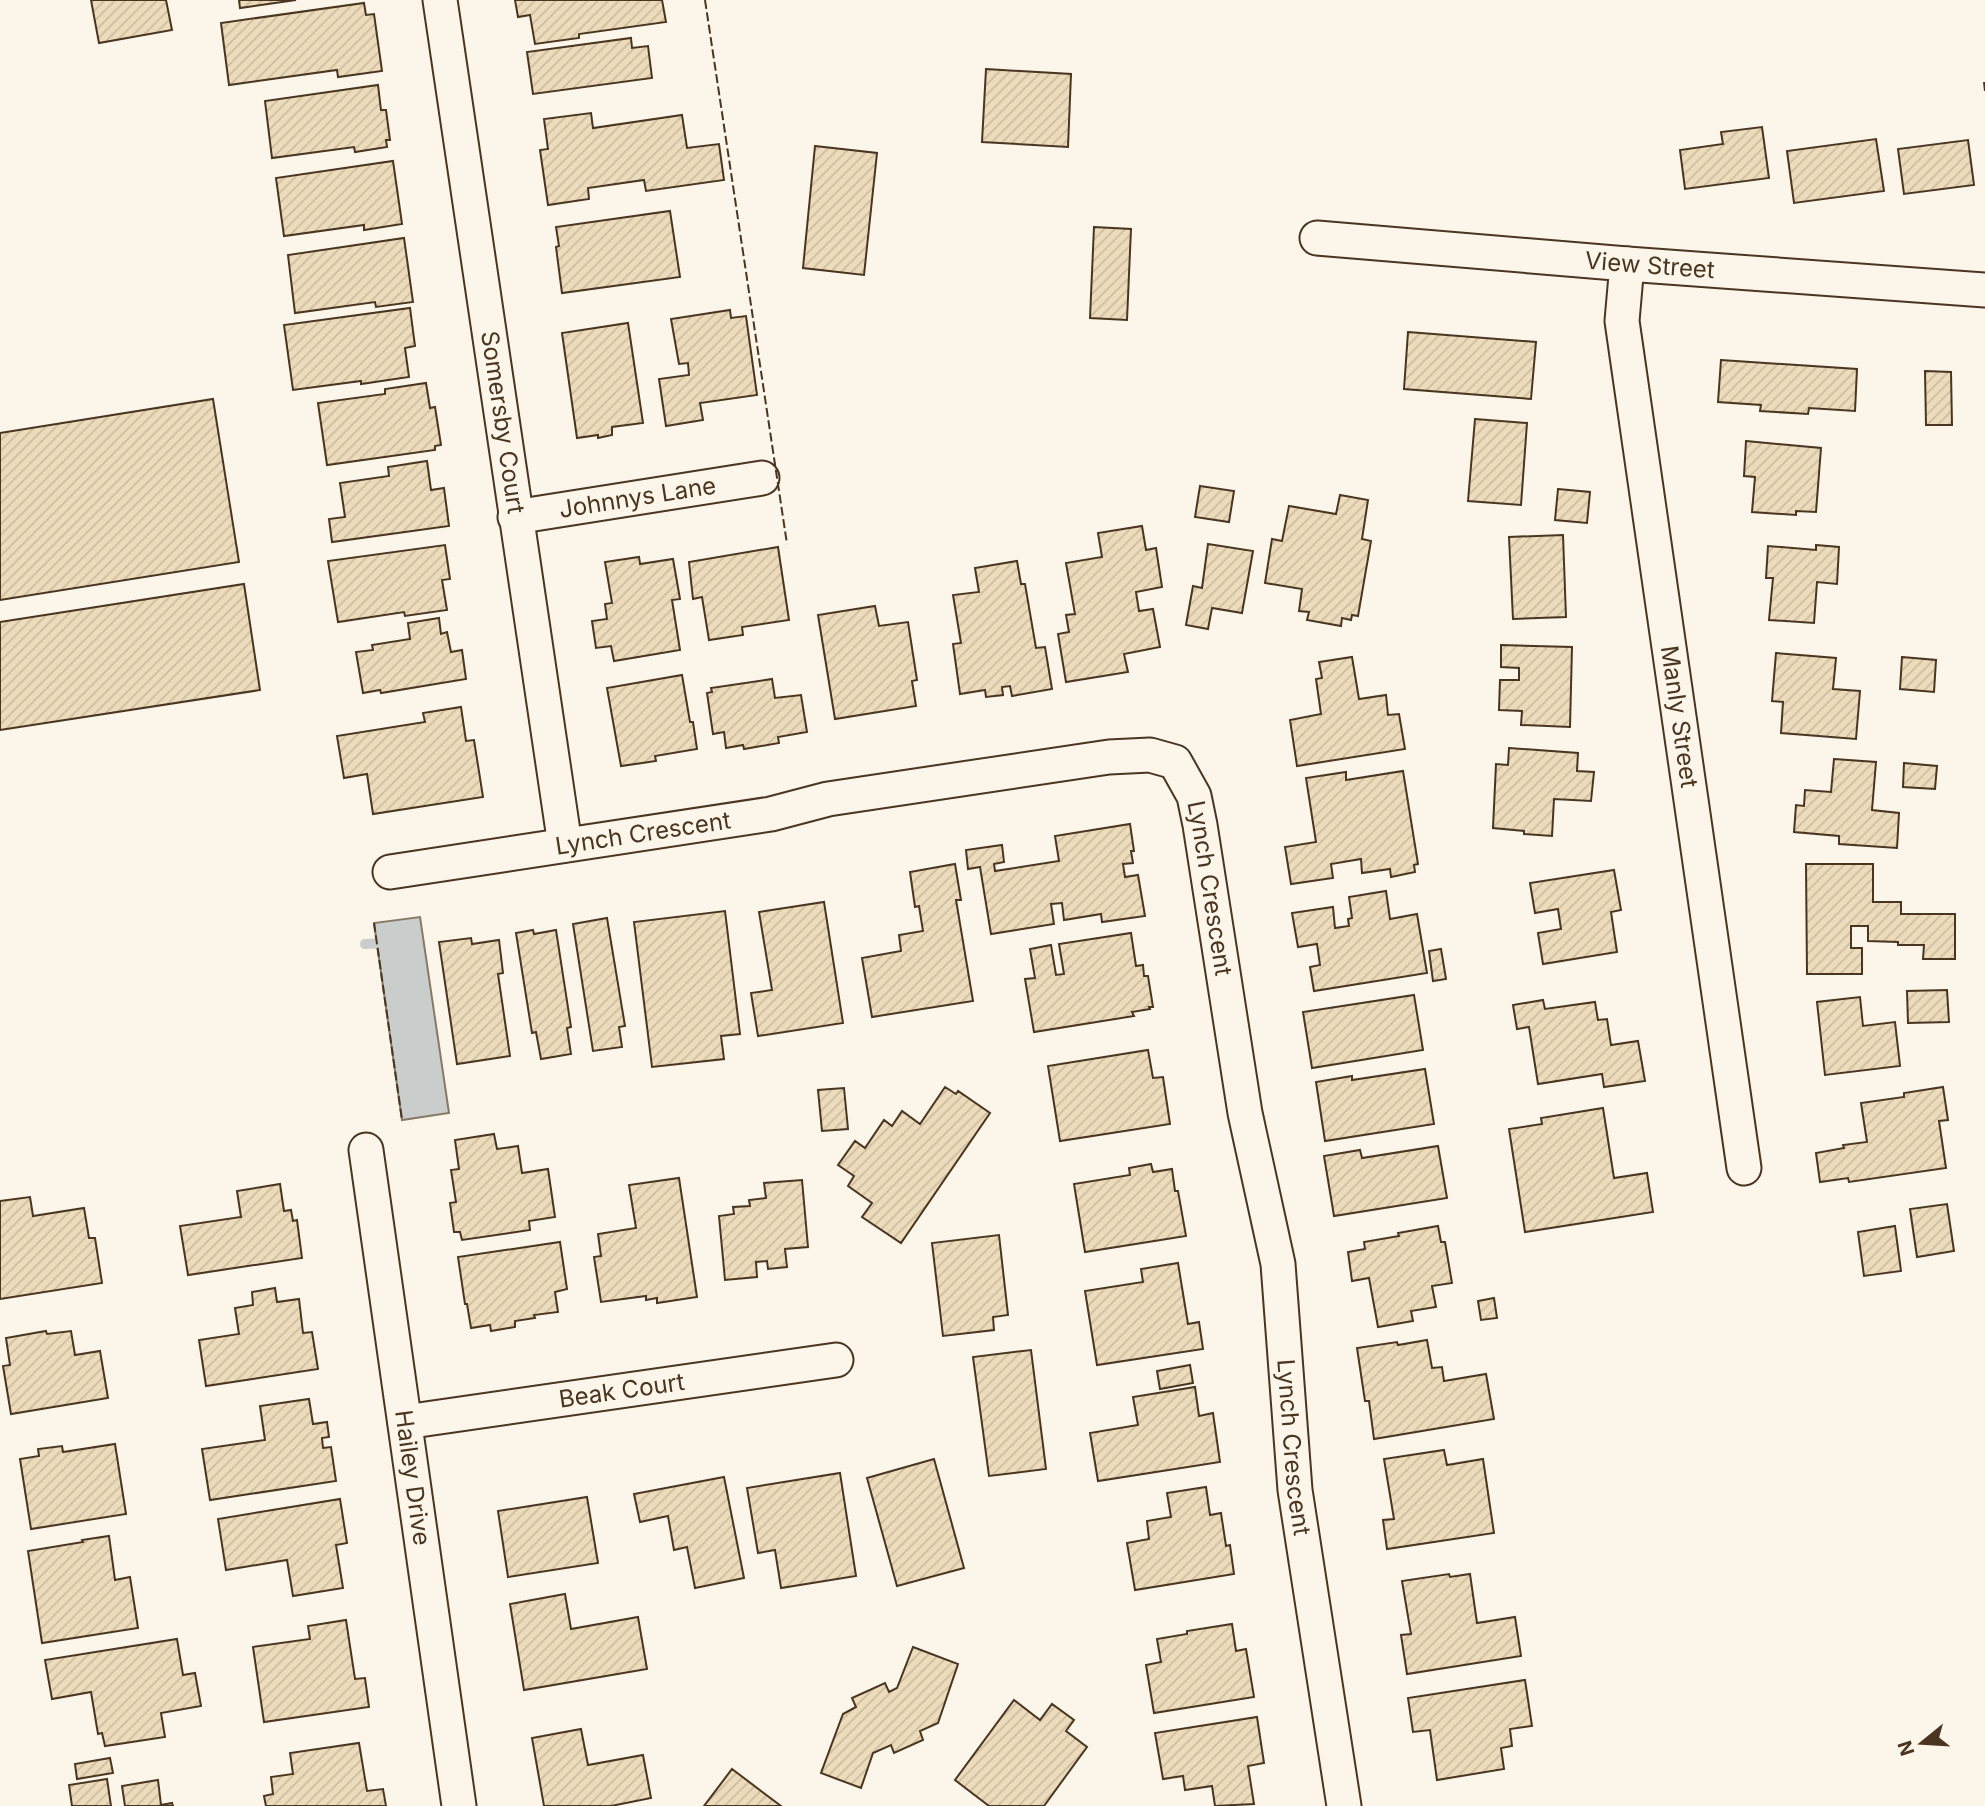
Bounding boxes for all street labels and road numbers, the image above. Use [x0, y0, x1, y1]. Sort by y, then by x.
street label: View Street [1584, 246, 1716, 284]
street label: Somersby Court [475, 329, 531, 516]
street label: Johnnys Lane [557, 470, 718, 524]
street label: Manly Street [1655, 644, 1704, 790]
street label: Lynch Crescent [1181, 798, 1238, 978]
street label: Lynch Crescent [553, 805, 733, 861]
street label: Lynch Crescent [1271, 1358, 1317, 1537]
street label: Beak Court [557, 1367, 687, 1414]
street label: Hailey Drive [389, 1408, 437, 1547]

